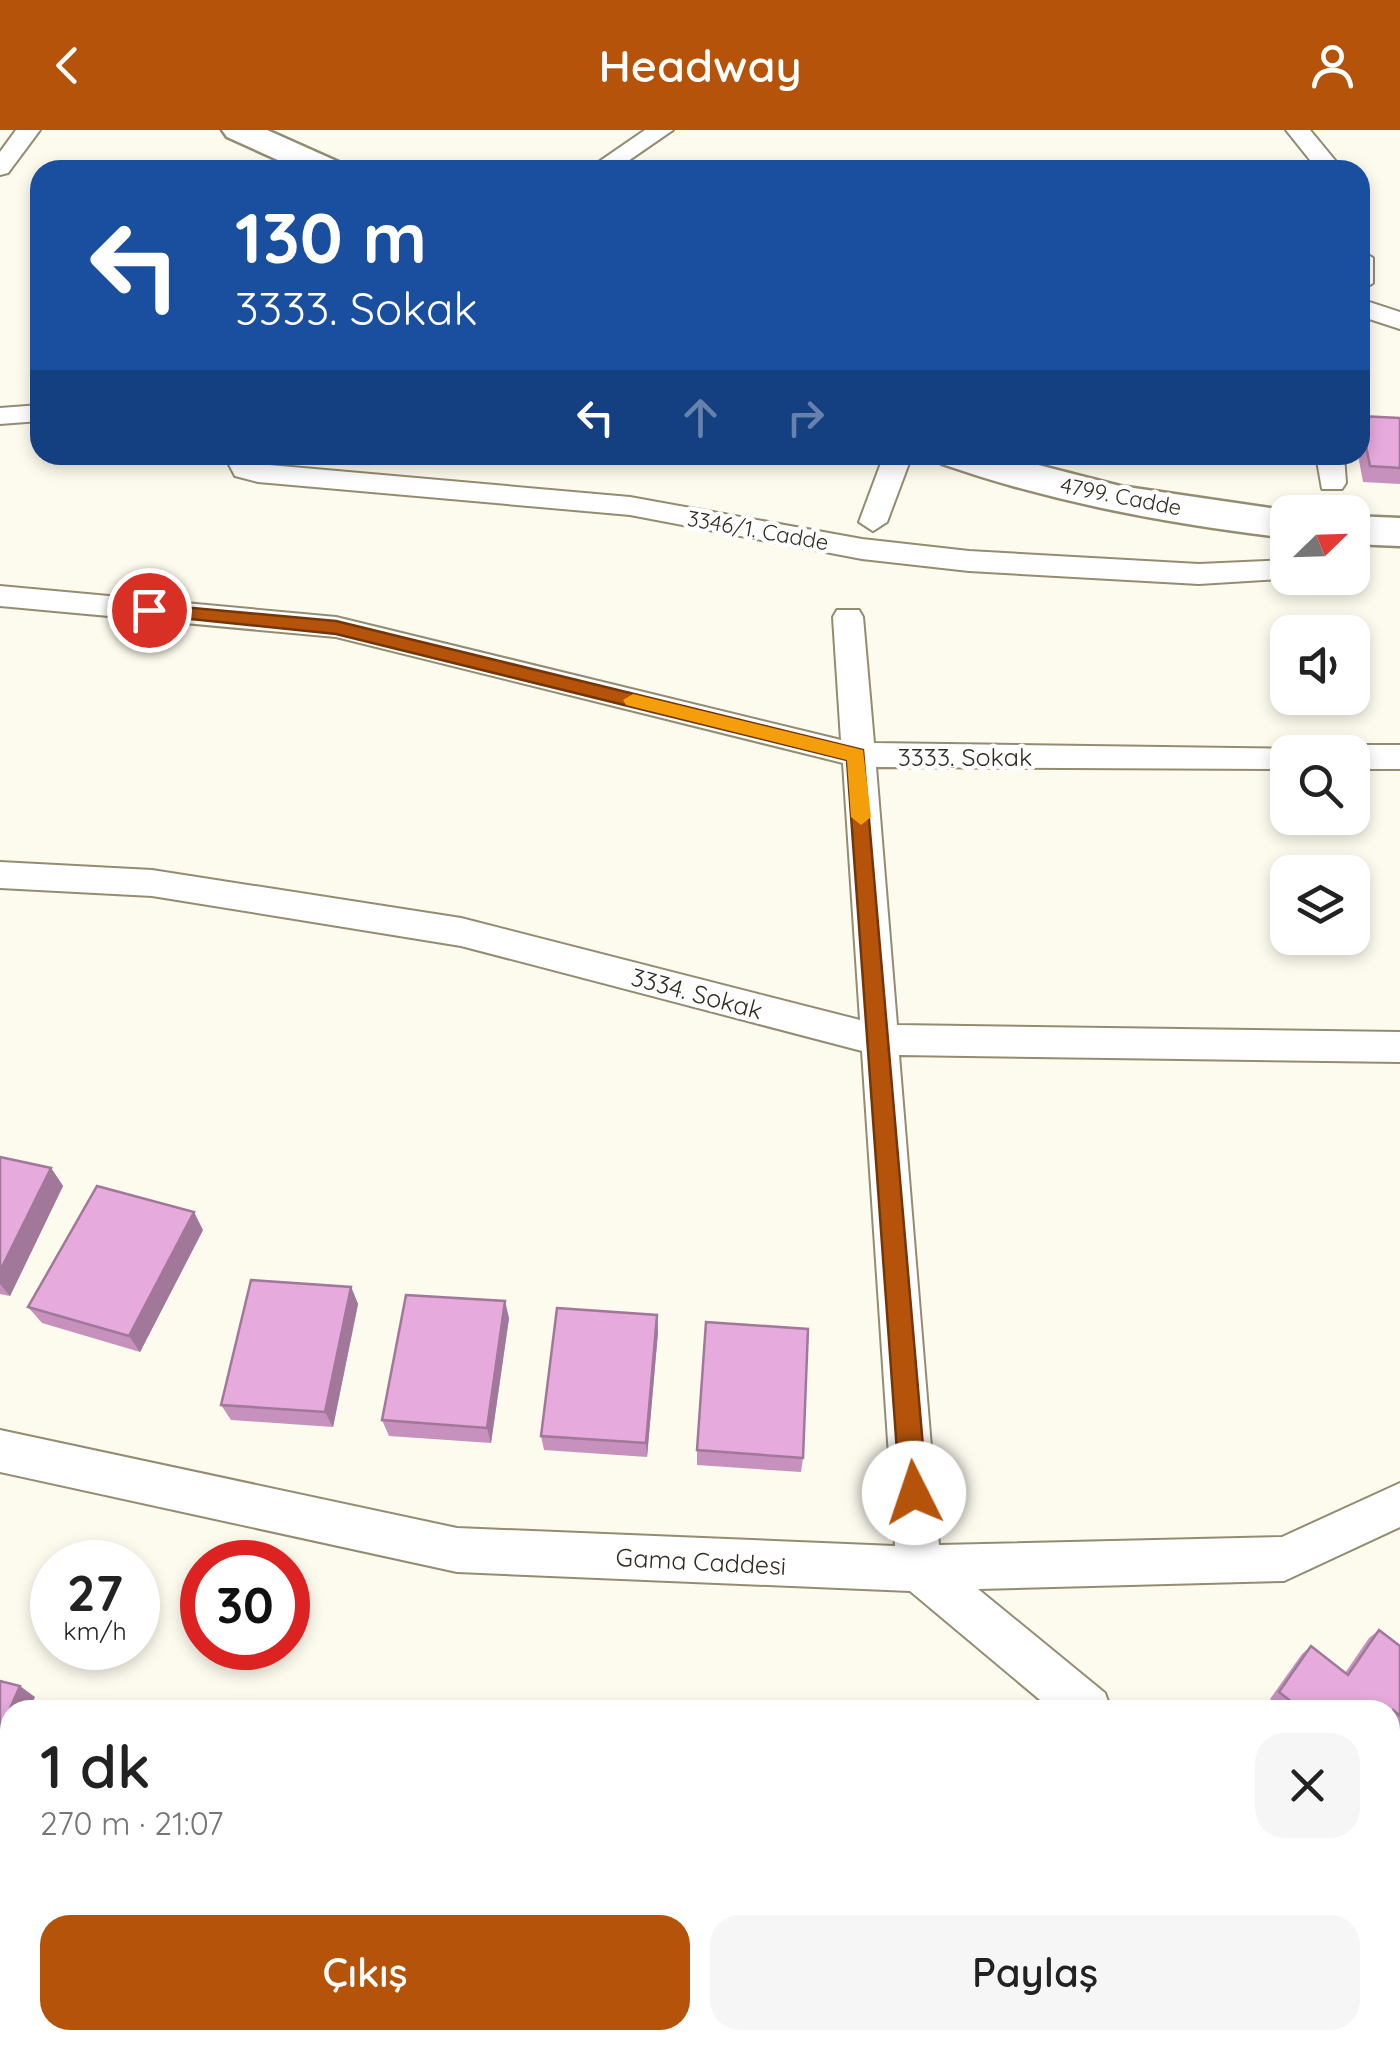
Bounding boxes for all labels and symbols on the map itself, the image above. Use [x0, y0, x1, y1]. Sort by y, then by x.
street label: 4799. Cadde [1058, 471, 1184, 521]
north arrow [1270, 495, 1370, 595]
street label: 3346/1. Cadde [685, 504, 831, 556]
pin [107, 568, 192, 653]
street label: 3333. Sokak [898, 741, 1032, 772]
street label: 3334. Sokak [628, 961, 766, 1025]
position arrow [862, 1441, 966, 1545]
speed limit sign: 30 [180, 1540, 310, 1670]
street label: Gama Caddesi [615, 1541, 787, 1581]

